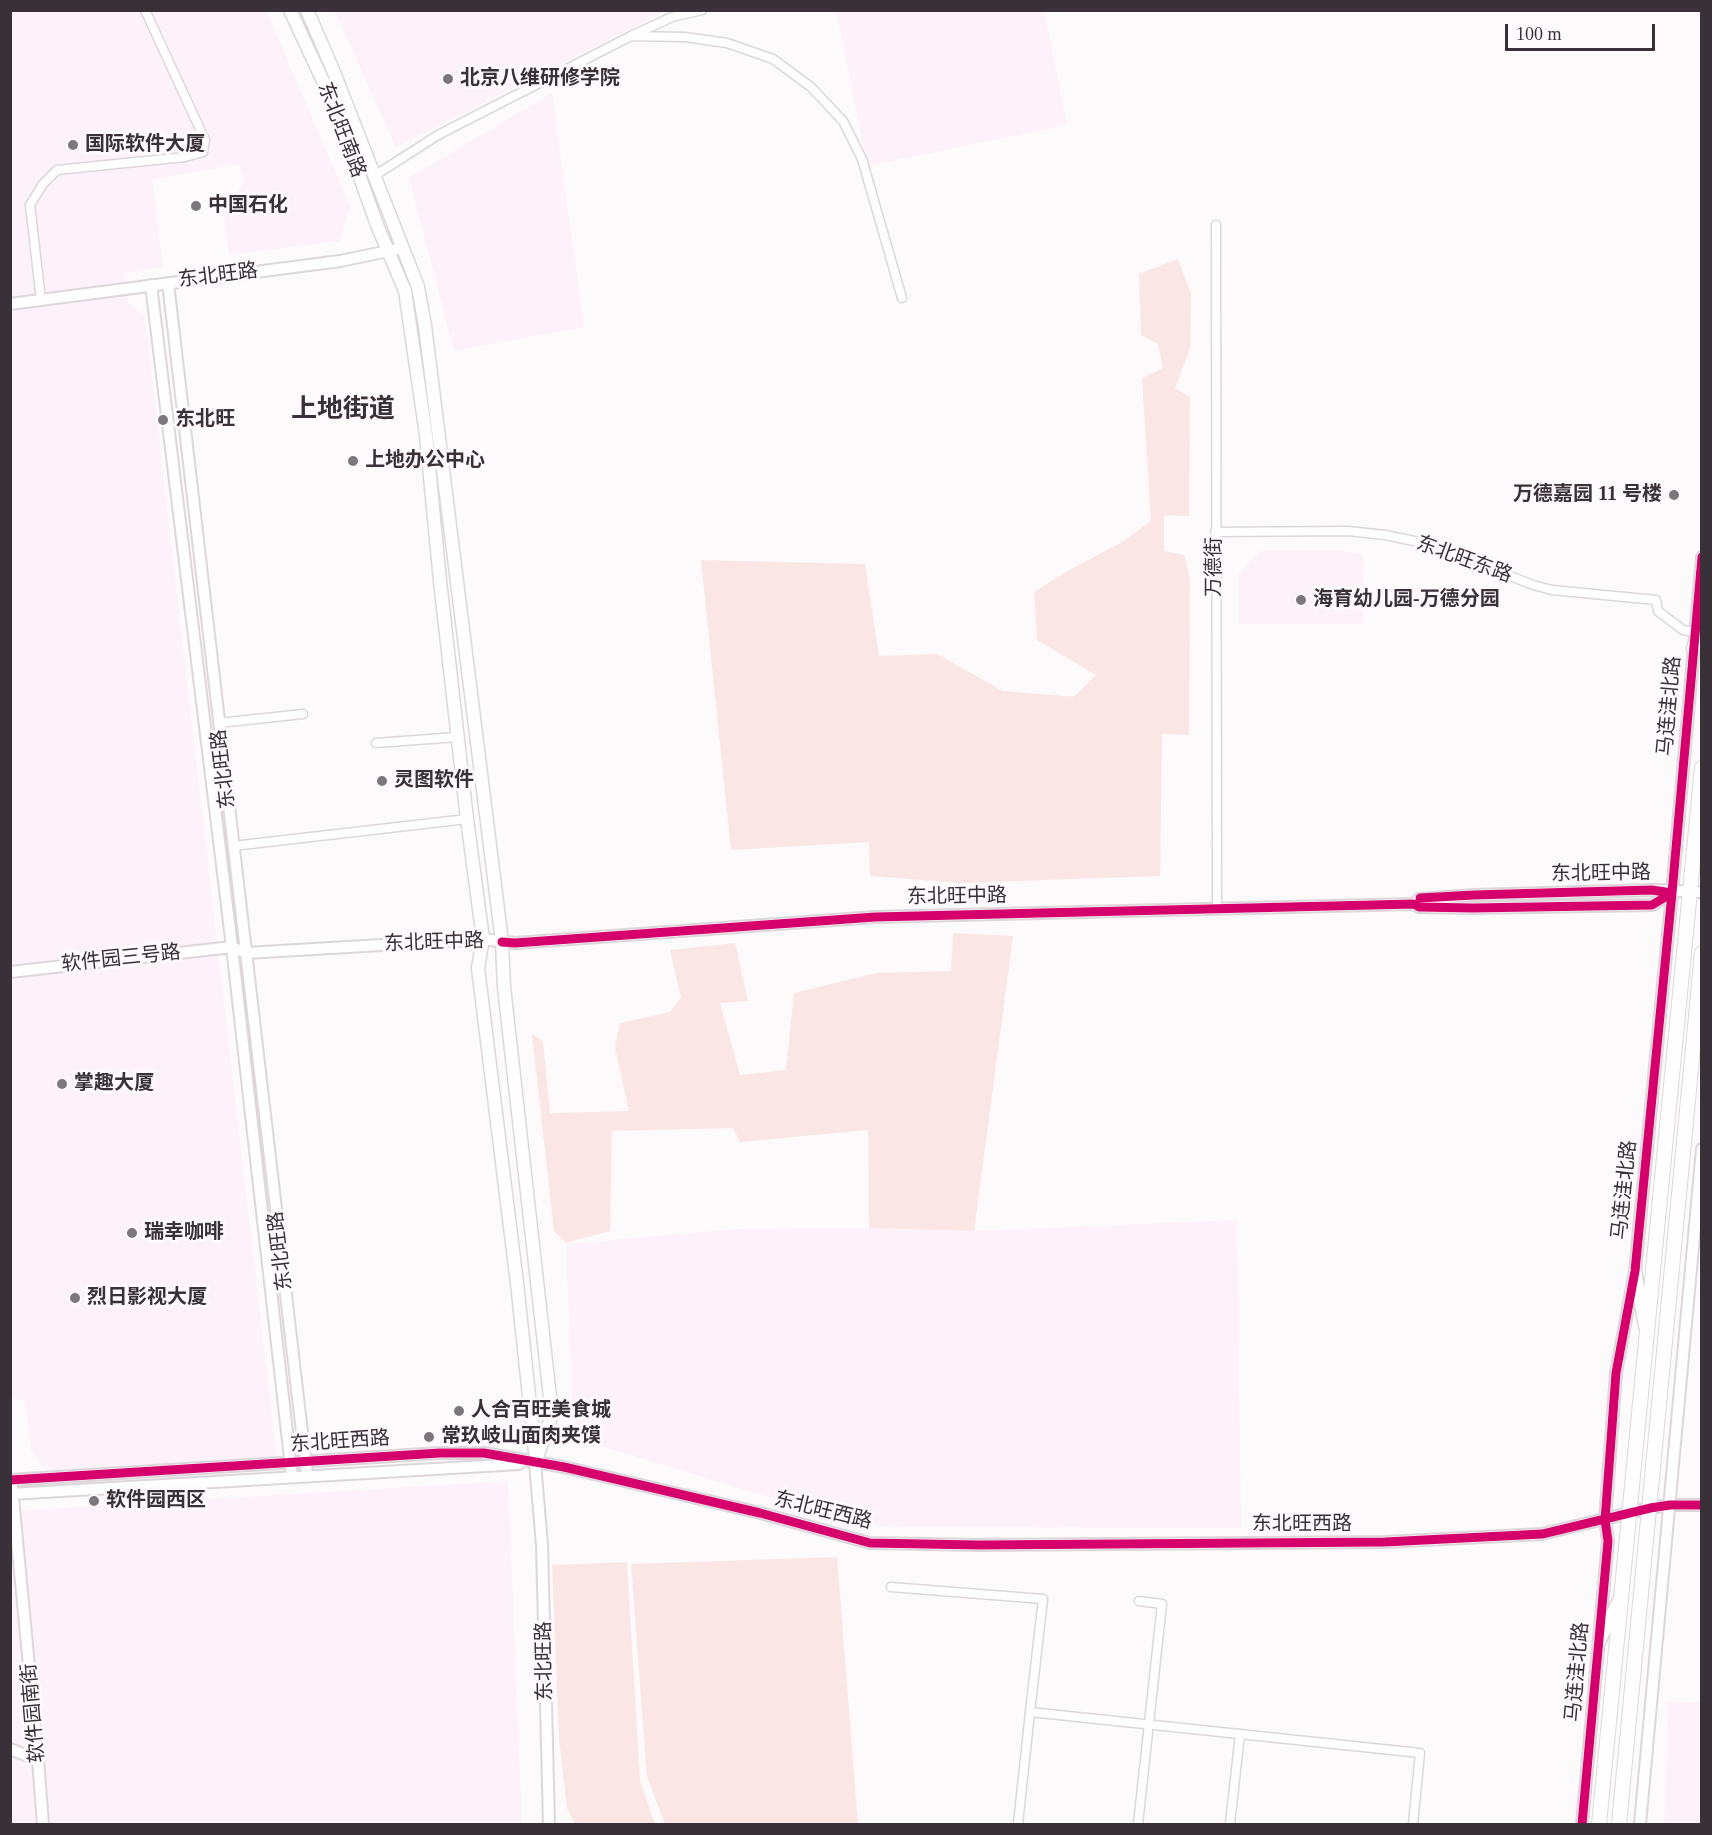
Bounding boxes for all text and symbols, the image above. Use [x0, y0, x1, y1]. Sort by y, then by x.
scale bar [1508, 12, 1658, 50]
text: 100 m [1516, 24, 1562, 44]
place label: 北京八维研修学院 [460, 67, 620, 91]
marker: 北京八维研修学院 [441, 72, 455, 86]
street label: 东北旺南路 [312, 79, 370, 181]
place label: 国际软件大厦 [85, 133, 205, 157]
marker: 国际软件大厦 [66, 138, 80, 152]
place label: 中国石化 [208, 194, 288, 218]
marker: 中国石化 [189, 199, 203, 213]
street label: 东北旺路 [177, 259, 259, 293]
district label: 上地街道 [291, 394, 395, 426]
place label: 东北旺 [175, 408, 235, 432]
marker: 东北旺 [156, 413, 170, 427]
place label: 上地办公中心 [365, 449, 485, 473]
marker: 上地办公中心 [346, 454, 360, 468]
place label: 万德嘉园 11 号楼 [1513, 483, 1662, 507]
marker: 万德嘉园 11 号楼 [1667, 488, 1681, 502]
street label: 东北旺东路 [1413, 532, 1515, 588]
street label: 万德街 [1203, 537, 1227, 597]
place label: 海育幼儿园-万德分园 [1313, 588, 1500, 612]
marker: 海育幼儿园-万德分园 [1294, 593, 1308, 607]
street label: 马连洼北路 [1654, 655, 1686, 757]
street label: 东北旺路 [207, 728, 241, 810]
place label: 灵图软件 [394, 769, 474, 793]
marker: 灵图软件 [375, 774, 389, 788]
street label: 东北旺中路 [1551, 861, 1651, 887]
street label: 东北旺中路 [907, 884, 1007, 910]
street label: 东北旺中路 [384, 929, 484, 957]
street label: 软件园三号路 [60, 941, 182, 977]
place label: 掌趣大厦 [74, 1072, 154, 1096]
marker: 掌趣大厦 [55, 1077, 69, 1091]
street label: 马连洼北路 [1608, 1139, 1642, 1241]
street label: 东北旺路 [264, 1210, 298, 1292]
place label: 瑞幸咖啡 [144, 1221, 224, 1245]
marker: 瑞幸咖啡 [125, 1226, 139, 1240]
place label: 烈日影视大厦 [87, 1286, 207, 1310]
marker: 烈日影视大厦 [68, 1291, 82, 1305]
place label: 人合百旺美食城 [471, 1399, 611, 1423]
marker: 人合百旺美食城 [452, 1404, 466, 1418]
place label: 常玖岐山面肉夹馍 [441, 1425, 601, 1449]
street label: 东北旺西路 [289, 1427, 391, 1457]
marker: 常玖岐山面肉夹馍 [422, 1430, 436, 1444]
street label: 东北旺西路 [772, 1487, 874, 1535]
place label: 软件园西区 [106, 1489, 206, 1513]
marker: 软件园西区 [87, 1494, 101, 1508]
street label: 东北旺西路 [1252, 1513, 1352, 1537]
street label: 东北旺路 [532, 1621, 558, 1701]
street label: 马连洼北路 [1562, 1621, 1594, 1723]
street label: 软件园南街 [18, 1662, 50, 1764]

